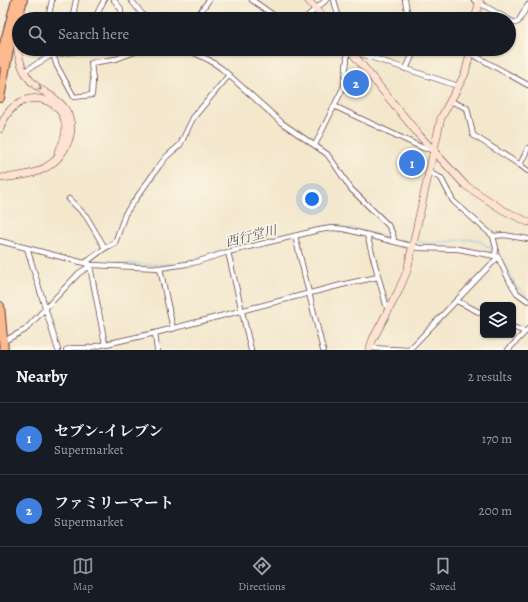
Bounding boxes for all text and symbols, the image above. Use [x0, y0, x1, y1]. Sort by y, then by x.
search box [12, 12, 516, 56]
icon: search [26, 23, 48, 45]
text: Search here [58, 24, 129, 44]
pin: 2 [343, 68, 369, 98]
one-way arrow [34, 83, 41, 90]
pin: 1 [399, 148, 425, 178]
your location [302, 189, 322, 209]
water label: 西行堂川 [224, 221, 280, 251]
map controls [480, 302, 516, 338]
button: layers [480, 302, 516, 338]
text: Nearby [16, 365, 67, 388]
text: 2 results [468, 368, 512, 385]
text: セブン-イレブン [54, 421, 163, 441]
text: 1 [27, 430, 31, 447]
text: 170 m [482, 430, 512, 447]
text: Supermarket [54, 441, 124, 458]
text: ファミリーマート [54, 493, 174, 513]
text: 2 [26, 502, 32, 519]
text: 200 m [479, 502, 512, 519]
text: Supermarket [54, 513, 124, 530]
tab: Map [72, 555, 94, 594]
tab: Directions [238, 555, 286, 594]
tab: Saved [430, 555, 456, 594]

